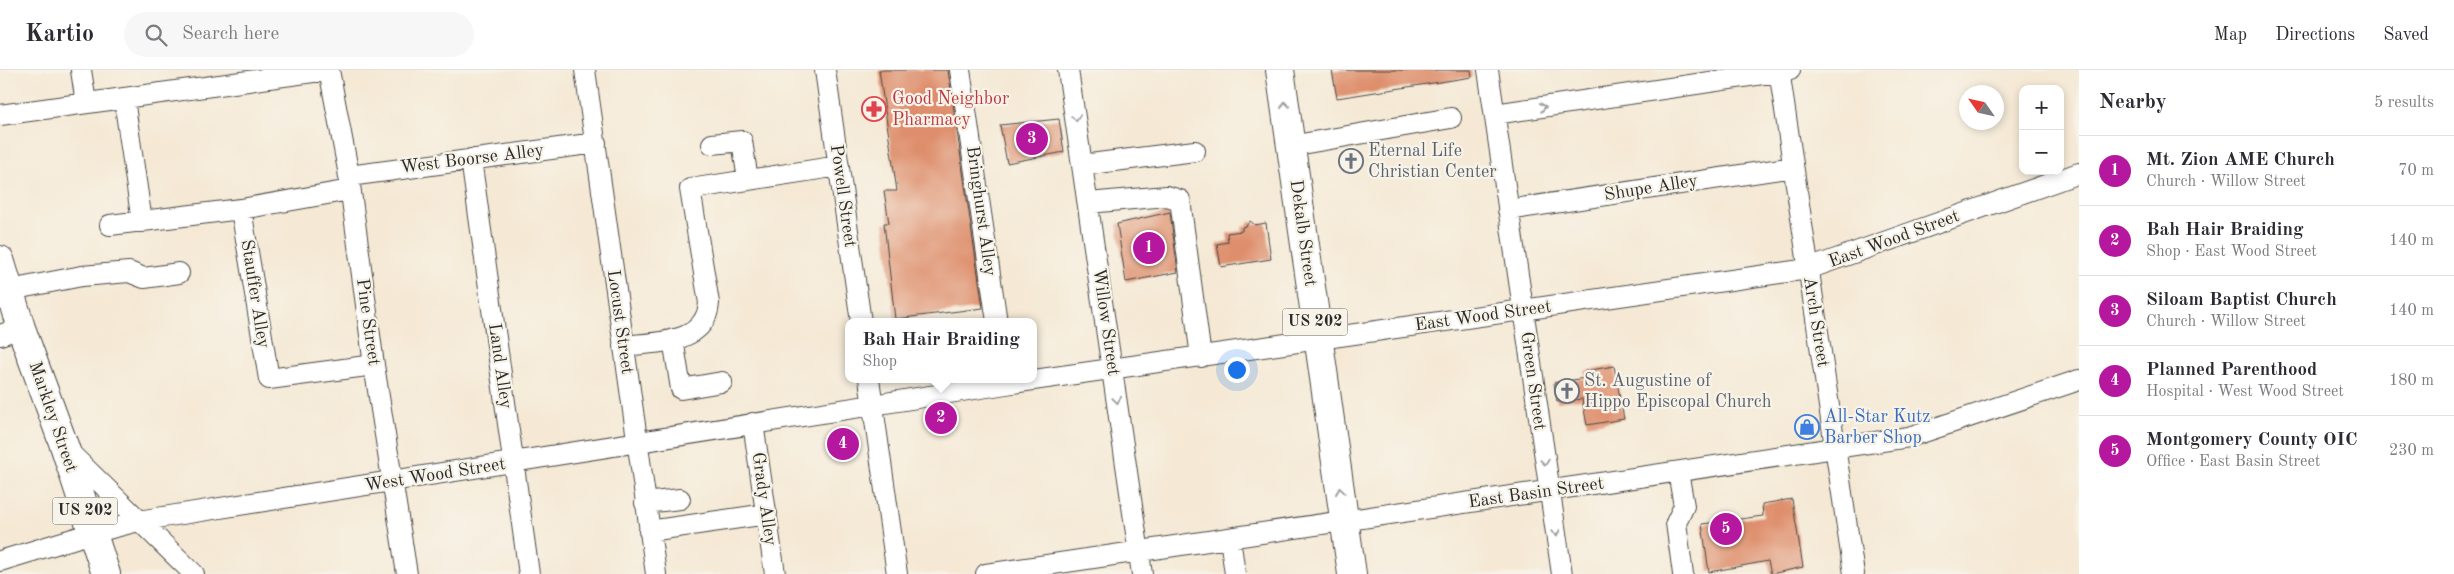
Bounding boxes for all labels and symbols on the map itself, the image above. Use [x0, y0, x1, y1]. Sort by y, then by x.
north arrow [1959, 85, 2004, 130]
place label: Good Neighbor Pharmacy [892, 90, 1010, 129]
pharmacy icon: Good Neighbor Pharmacy [861, 96, 887, 122]
one-way arrow [1280, 101, 1290, 109]
one-way arrow [1540, 102, 1548, 113]
one-way arrow [1070, 114, 1080, 123]
pin: 3 [1016, 120, 1048, 158]
street label: West Boorse Alley [399, 141, 546, 177]
place label: Eternal Life Christian Center [1368, 142, 1497, 181]
street label: Powell Street [827, 143, 859, 249]
street label: Bringhurst Alley [963, 145, 999, 278]
church icon: Eternal Life Christian Center [1338, 148, 1364, 174]
street label: Shupe Alley [1603, 172, 1700, 204]
street label: Dekalb Street [1287, 179, 1319, 287]
street label: East Wood Street [1826, 207, 1962, 271]
pin: 1 [1133, 229, 1165, 267]
street label: Stauffer Alley [238, 238, 273, 350]
street label: Willow Street [1090, 267, 1122, 377]
street label: Locust Street [604, 269, 636, 375]
street label: Arch Street [1800, 275, 1832, 369]
street label: Pine Street [353, 277, 383, 367]
street label: East Wood Street [1413, 297, 1553, 335]
road number: US 202 [1282, 308, 1348, 336]
street label: Land Alley [485, 322, 515, 410]
street label: Green Street [1517, 331, 1549, 431]
your location [1224, 357, 1250, 383]
street label: Markley Street [26, 359, 80, 475]
place label: St. Augustine of Hippo Episcopal Church [1584, 372, 1772, 411]
church icon: St. Augustine of Hippo Episcopal Church [1554, 378, 1580, 404]
one-way arrow [1111, 397, 1122, 405]
pin: 2 [925, 399, 957, 437]
place label: All-Star Kutz Barber Shop [1824, 408, 1930, 447]
shop icon: All-Star Kutz Barber Shop [1794, 414, 1820, 440]
pin: 4 [827, 425, 859, 463]
street label: Grady Alley [749, 451, 780, 547]
street label: West Wood Street [363, 455, 507, 495]
one-way arrow [1539, 459, 1550, 467]
street label: East Basin Street [1467, 475, 1605, 511]
one-way arrow [1335, 487, 1346, 495]
road number: US 202 [52, 498, 118, 524]
pin: 5 [1710, 510, 1742, 548]
one-way arrow [1550, 529, 1560, 537]

